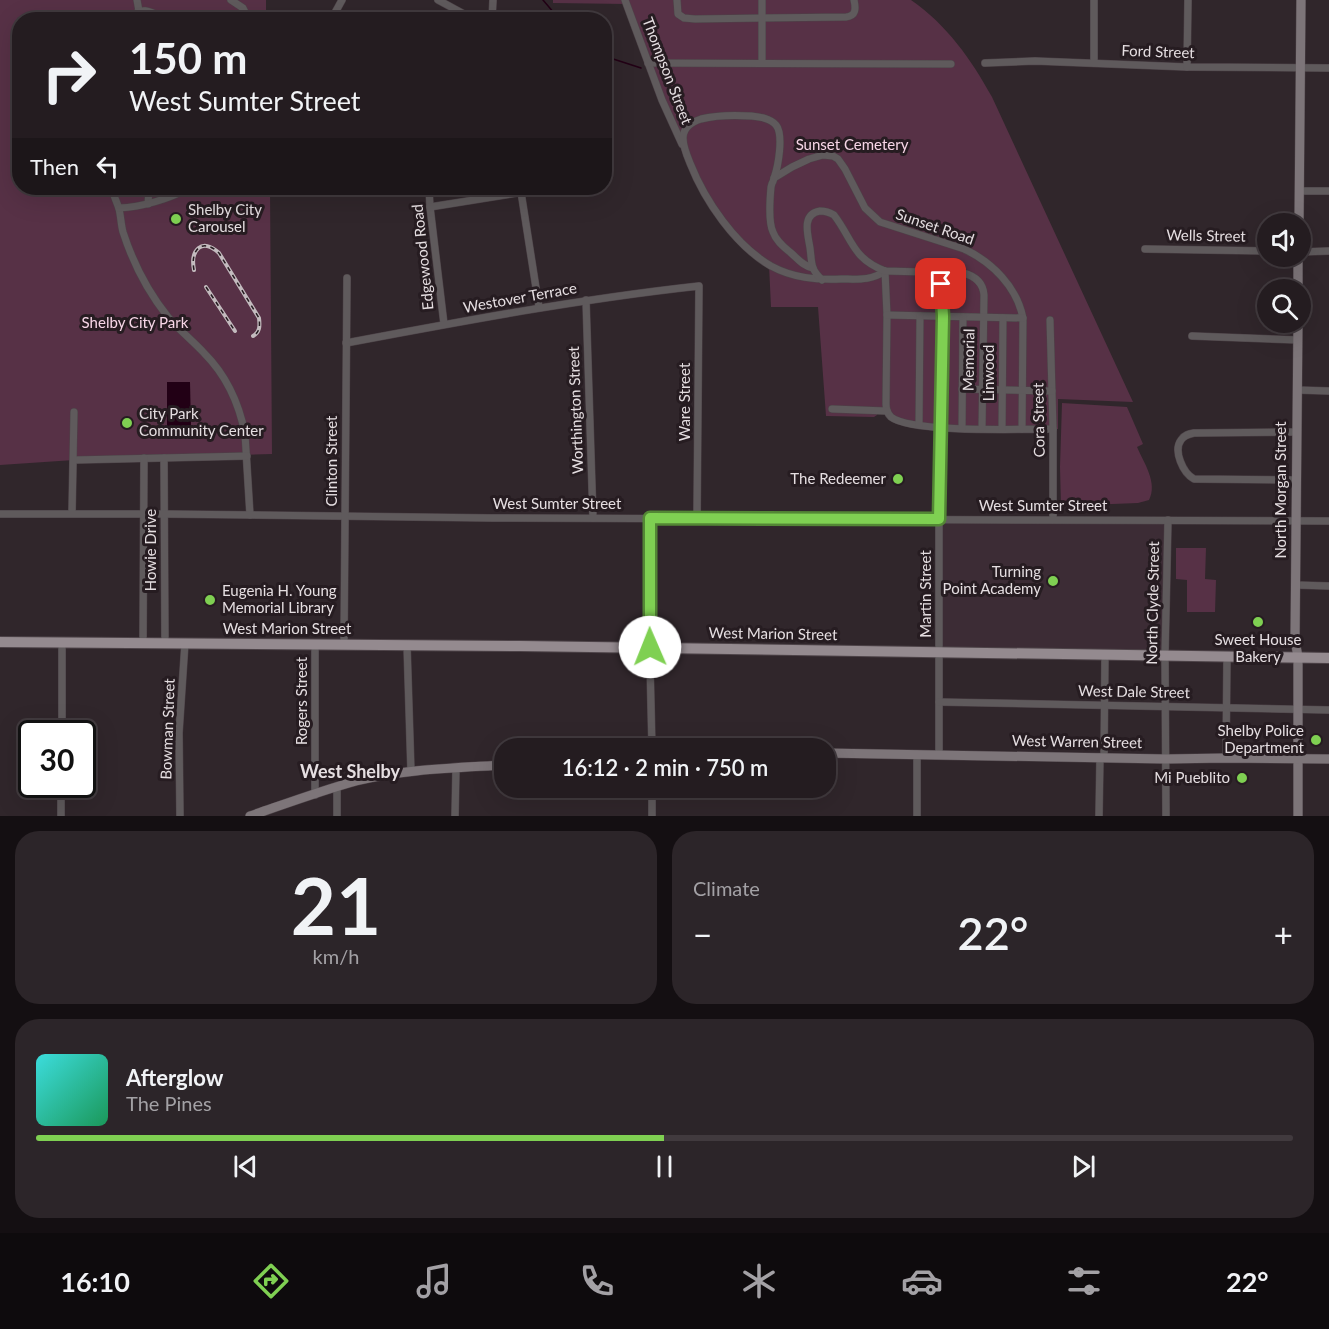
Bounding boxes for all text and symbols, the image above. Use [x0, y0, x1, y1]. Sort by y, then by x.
street label: Thompson Street [639, 15, 697, 127]
text: 150 m [129, 33, 247, 83]
icon: right [30, 36, 108, 114]
street label: Ford Street [1121, 41, 1196, 61]
text: West Sumter Street [129, 84, 361, 117]
park label: Sunset Cemetery [796, 135, 909, 153]
icon: left [91, 150, 124, 183]
text: Then [30, 153, 79, 180]
place label: Shelby City Carousel [188, 200, 262, 235]
street label: Edgewood Road [407, 203, 437, 311]
street label: Sunset Road [894, 204, 977, 248]
marker: Shelby City Carousel [169, 212, 183, 226]
map controls [1257, 213, 1311, 333]
button: sound [1257, 213, 1311, 267]
street label: Wells Street [1166, 225, 1247, 245]
pin [915, 258, 966, 309]
icon: arrive [924, 267, 957, 300]
street label: Westover Terrace [462, 278, 578, 316]
button: search [1257, 279, 1311, 333]
park label: Shelby City Park [82, 313, 189, 331]
street label: Memorial [958, 329, 978, 391]
street label: Worthington Street [564, 345, 586, 474]
street label: Linwood [979, 345, 997, 401]
street label: Ware Street [675, 362, 693, 441]
street label: Cora Street [1028, 382, 1048, 457]
place label: City Park Community Center [139, 404, 264, 439]
street label: Clinton Street [322, 415, 340, 506]
marker: City Park Community Center [120, 416, 134, 430]
street label: North Morgan Street [1271, 421, 1289, 559]
place label: The Redeemer [790, 469, 887, 487]
marker: The Redeemer [891, 472, 905, 486]
street label: West Sumter Street [493, 494, 622, 512]
street label: West Sumter Street [979, 496, 1108, 514]
street label: Howie Drive [141, 509, 159, 591]
street label: North Clyde Street [1142, 540, 1162, 665]
street label: Martin Street [916, 550, 934, 638]
place label: Turning Point Academy [943, 562, 1041, 597]
marker: Turning Point Academy [1046, 574, 1060, 588]
place label: Eugenia H. Young Memorial Library [222, 581, 337, 616]
marker: Eugenia H. Young Memorial Library [203, 593, 217, 607]
position arrow [618, 615, 682, 679]
marker: Sweet House Bakery [1251, 615, 1265, 629]
street label: West Marion Street [223, 619, 352, 637]
street label: West Marion Street [708, 623, 838, 643]
place label: Sweet House Bakery [1214, 630, 1302, 665]
street label: Rogers Street [292, 656, 310, 745]
street label: Bowman Street [156, 677, 178, 780]
street label: West Dale Street [1078, 681, 1191, 701]
speed limit sign: 30 [18, 720, 96, 798]
place label: Shelby Police Department [1218, 721, 1305, 756]
street label: West Warren Street [1012, 731, 1143, 751]
marker: Shelby Police Department [1309, 733, 1323, 747]
text: 16:12 · 2 min · 750 m [562, 754, 768, 781]
district label: West Shelby [300, 760, 400, 782]
place label: Mi Pueblito [1154, 768, 1230, 786]
marker: Mi Pueblito [1235, 771, 1249, 785]
text: 21 [291, 858, 381, 952]
text: Climate [693, 876, 760, 900]
text: 22° [958, 906, 1028, 960]
text: − [693, 914, 712, 954]
text: + [1274, 914, 1293, 954]
text: km/h [313, 944, 359, 968]
text: Afterglow [126, 1064, 223, 1091]
text: The Pines [126, 1091, 212, 1115]
icon: previous [229, 1150, 262, 1183]
icon: pause [648, 1150, 681, 1183]
icon: next [1067, 1150, 1100, 1183]
icon: directions [250, 1260, 292, 1302]
icon: music [413, 1260, 455, 1302]
icon: phone [576, 1260, 618, 1302]
icon: climate [738, 1260, 780, 1302]
icon: car [901, 1260, 943, 1302]
icon: filters [1063, 1260, 1105, 1302]
text: 16:10 [60, 1265, 130, 1298]
text: 22° [1226, 1265, 1269, 1298]

